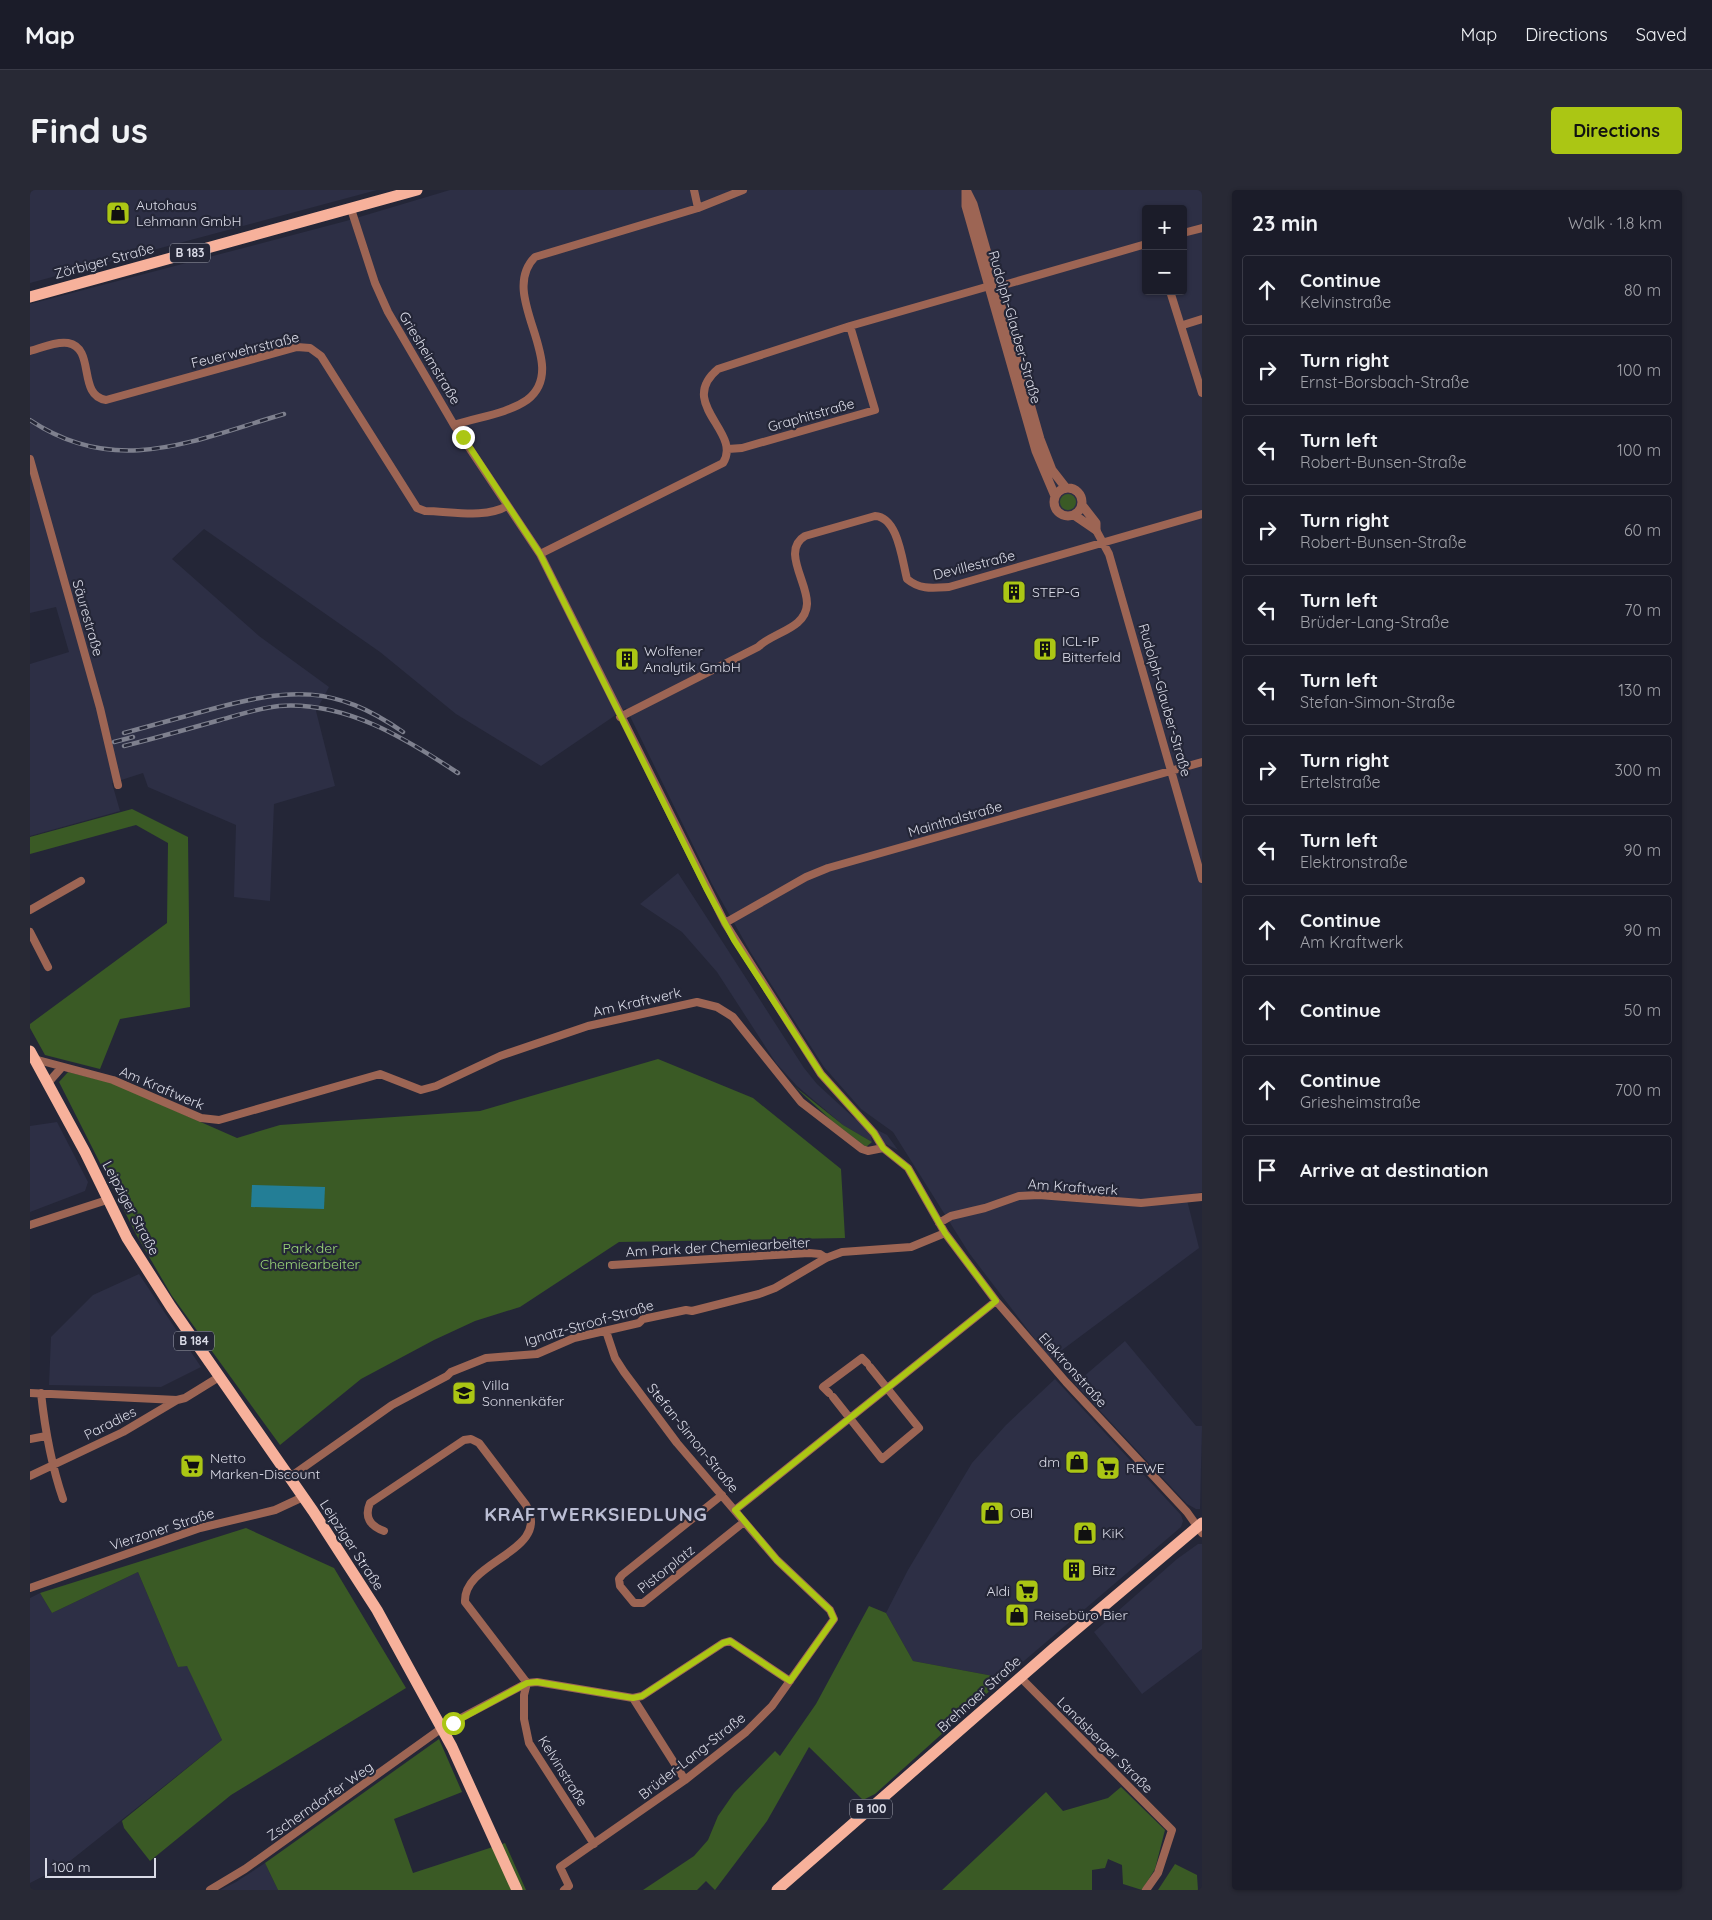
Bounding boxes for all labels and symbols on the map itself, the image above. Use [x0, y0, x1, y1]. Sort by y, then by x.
place label: Autohaus Lehmann GmbH [136, 196, 242, 230]
shop icon: Autohaus Lehmann GmbH [105, 200, 131, 226]
street label: Zörbiger Straße [52, 239, 156, 283]
road number: B 183 [170, 244, 210, 262]
street label: Rudolph-Glauber-Straße [985, 248, 1046, 406]
street label: Griesheimstraße [395, 308, 465, 408]
street label: Feuerwehrstraße [189, 328, 301, 372]
street label: Graphitstraße [766, 394, 856, 436]
route end [452, 426, 475, 449]
street label: Devillestraße [931, 546, 1017, 584]
street label: Säurestraße [69, 578, 108, 658]
building icon: STEP-G [1001, 579, 1027, 605]
place label: STEP-G [1032, 583, 1080, 601]
street label: Rudolph-Glauber-Straße [1135, 621, 1196, 779]
place label: ICL-IP Bitterfeld [1062, 632, 1121, 666]
building icon: ICL-IP Bitterfeld [1032, 636, 1058, 662]
place label: Wolfener Analytik GmbH [644, 642, 741, 676]
building icon: Wolfener Analytik GmbH [614, 646, 640, 672]
street label: Mainthalstraße [906, 797, 1004, 841]
street label: Am Kraftwerk [591, 983, 683, 1021]
street label: Am Kraftwerk [117, 1062, 207, 1114]
street label: Leipziger Straße [98, 1158, 164, 1259]
street label: Am Kraftwerk [1027, 1175, 1119, 1199]
street label: Am Park der Chemiearbeiter [625, 1233, 811, 1261]
park label: Park der Chemiearbeiter [260, 1239, 361, 1273]
street label: Ignatz-Stroof-Straße [522, 1296, 656, 1350]
street label: Elektronstraße [1035, 1329, 1111, 1411]
road number: B 184 [174, 1332, 214, 1350]
place label: Villa Sonnenkäfer [482, 1376, 565, 1410]
school or university icon: Villa Sonnenkäfer [451, 1380, 477, 1406]
street label: Stefan-Simon-Straße [643, 1380, 743, 1497]
street label: Paradies [81, 1402, 139, 1444]
place label: Netto Marken-Discount [210, 1449, 320, 1483]
shop icon: dm [1064, 1449, 1090, 1475]
supermarket icon: Netto Marken-Discount [179, 1453, 205, 1479]
place label: dm [1039, 1453, 1060, 1471]
supermarket icon: REWE [1095, 1455, 1121, 1481]
place label: REWE [1126, 1459, 1165, 1477]
street label: Leipziger Straße [316, 1496, 388, 1594]
shop icon: OBI [979, 1500, 1005, 1526]
district label: KRAFTWERKSIEDLUNG [484, 1502, 708, 1526]
street label: Vierzoner Straße [108, 1504, 216, 1554]
place label: OBI [1010, 1504, 1033, 1522]
shop icon: KiK [1072, 1520, 1098, 1546]
place label: KiK [1102, 1524, 1124, 1542]
street label: Pistorplatz [634, 1541, 699, 1597]
building icon: Bitz [1061, 1557, 1087, 1583]
place label: Bitz [1092, 1561, 1116, 1579]
supermarket icon: Aldi [1014, 1578, 1040, 1604]
place label: Aldi [986, 1582, 1010, 1600]
shop icon: Reisebüro Bier [1004, 1602, 1030, 1628]
place label: Reisebüro Bier [1034, 1606, 1129, 1624]
street label: Brehnaer Straße [933, 1652, 1025, 1736]
street label: Landsberger Straße [1053, 1693, 1157, 1797]
street label: Brüder-Lang-Straße [635, 1709, 749, 1803]
route start [442, 1712, 465, 1735]
street label: Kelvinstraße [534, 1732, 592, 1810]
street label: Zscherndorfer Weg [263, 1757, 377, 1845]
road number: B 100 [850, 1800, 892, 1818]
scale bar [45, 1855, 156, 1878]

